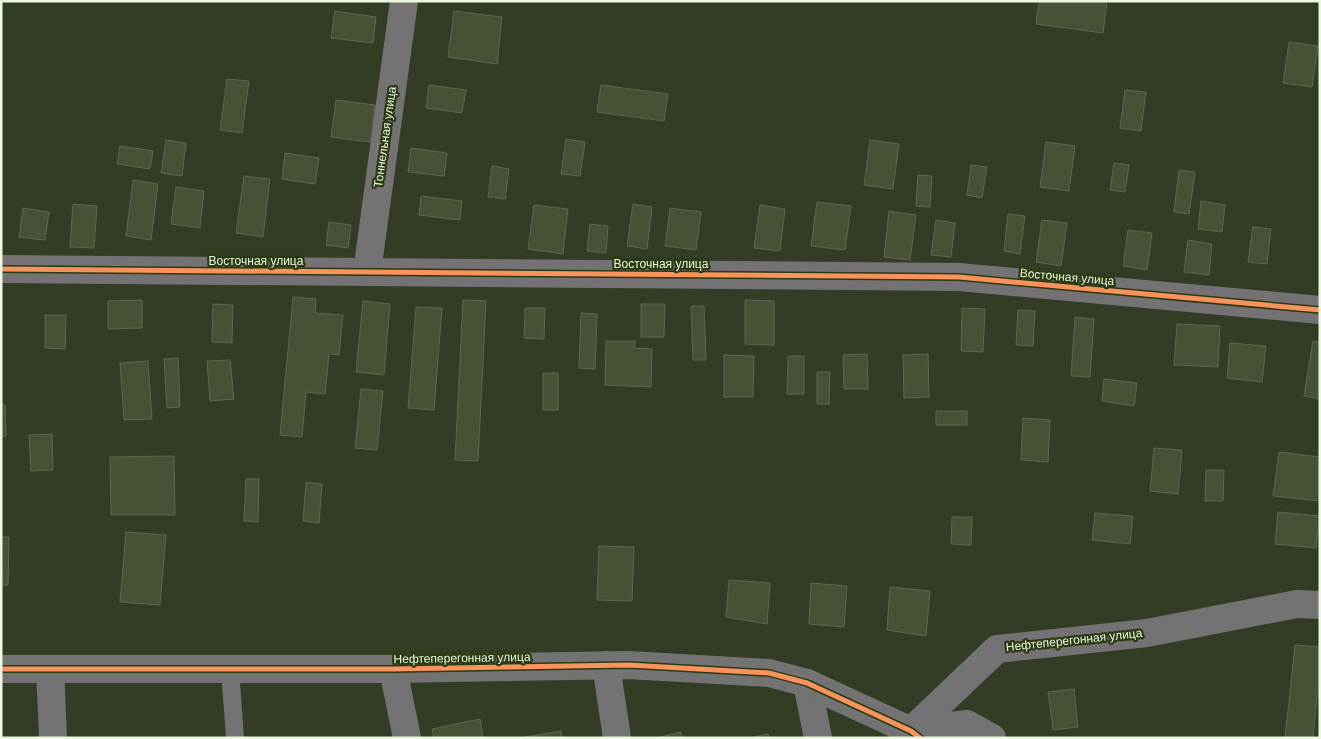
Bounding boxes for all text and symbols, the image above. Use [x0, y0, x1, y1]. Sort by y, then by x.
street label: Тоннельная улица [371, 85, 399, 188]
street label: Восточная улица [209, 254, 304, 268]
street label: Восточная улица [614, 257, 709, 271]
street label: Восточная улица [1019, 266, 1115, 288]
street label: Нефтеперегонная улица [1005, 626, 1143, 654]
street label: Нефтеперегонная улица [393, 650, 531, 666]

